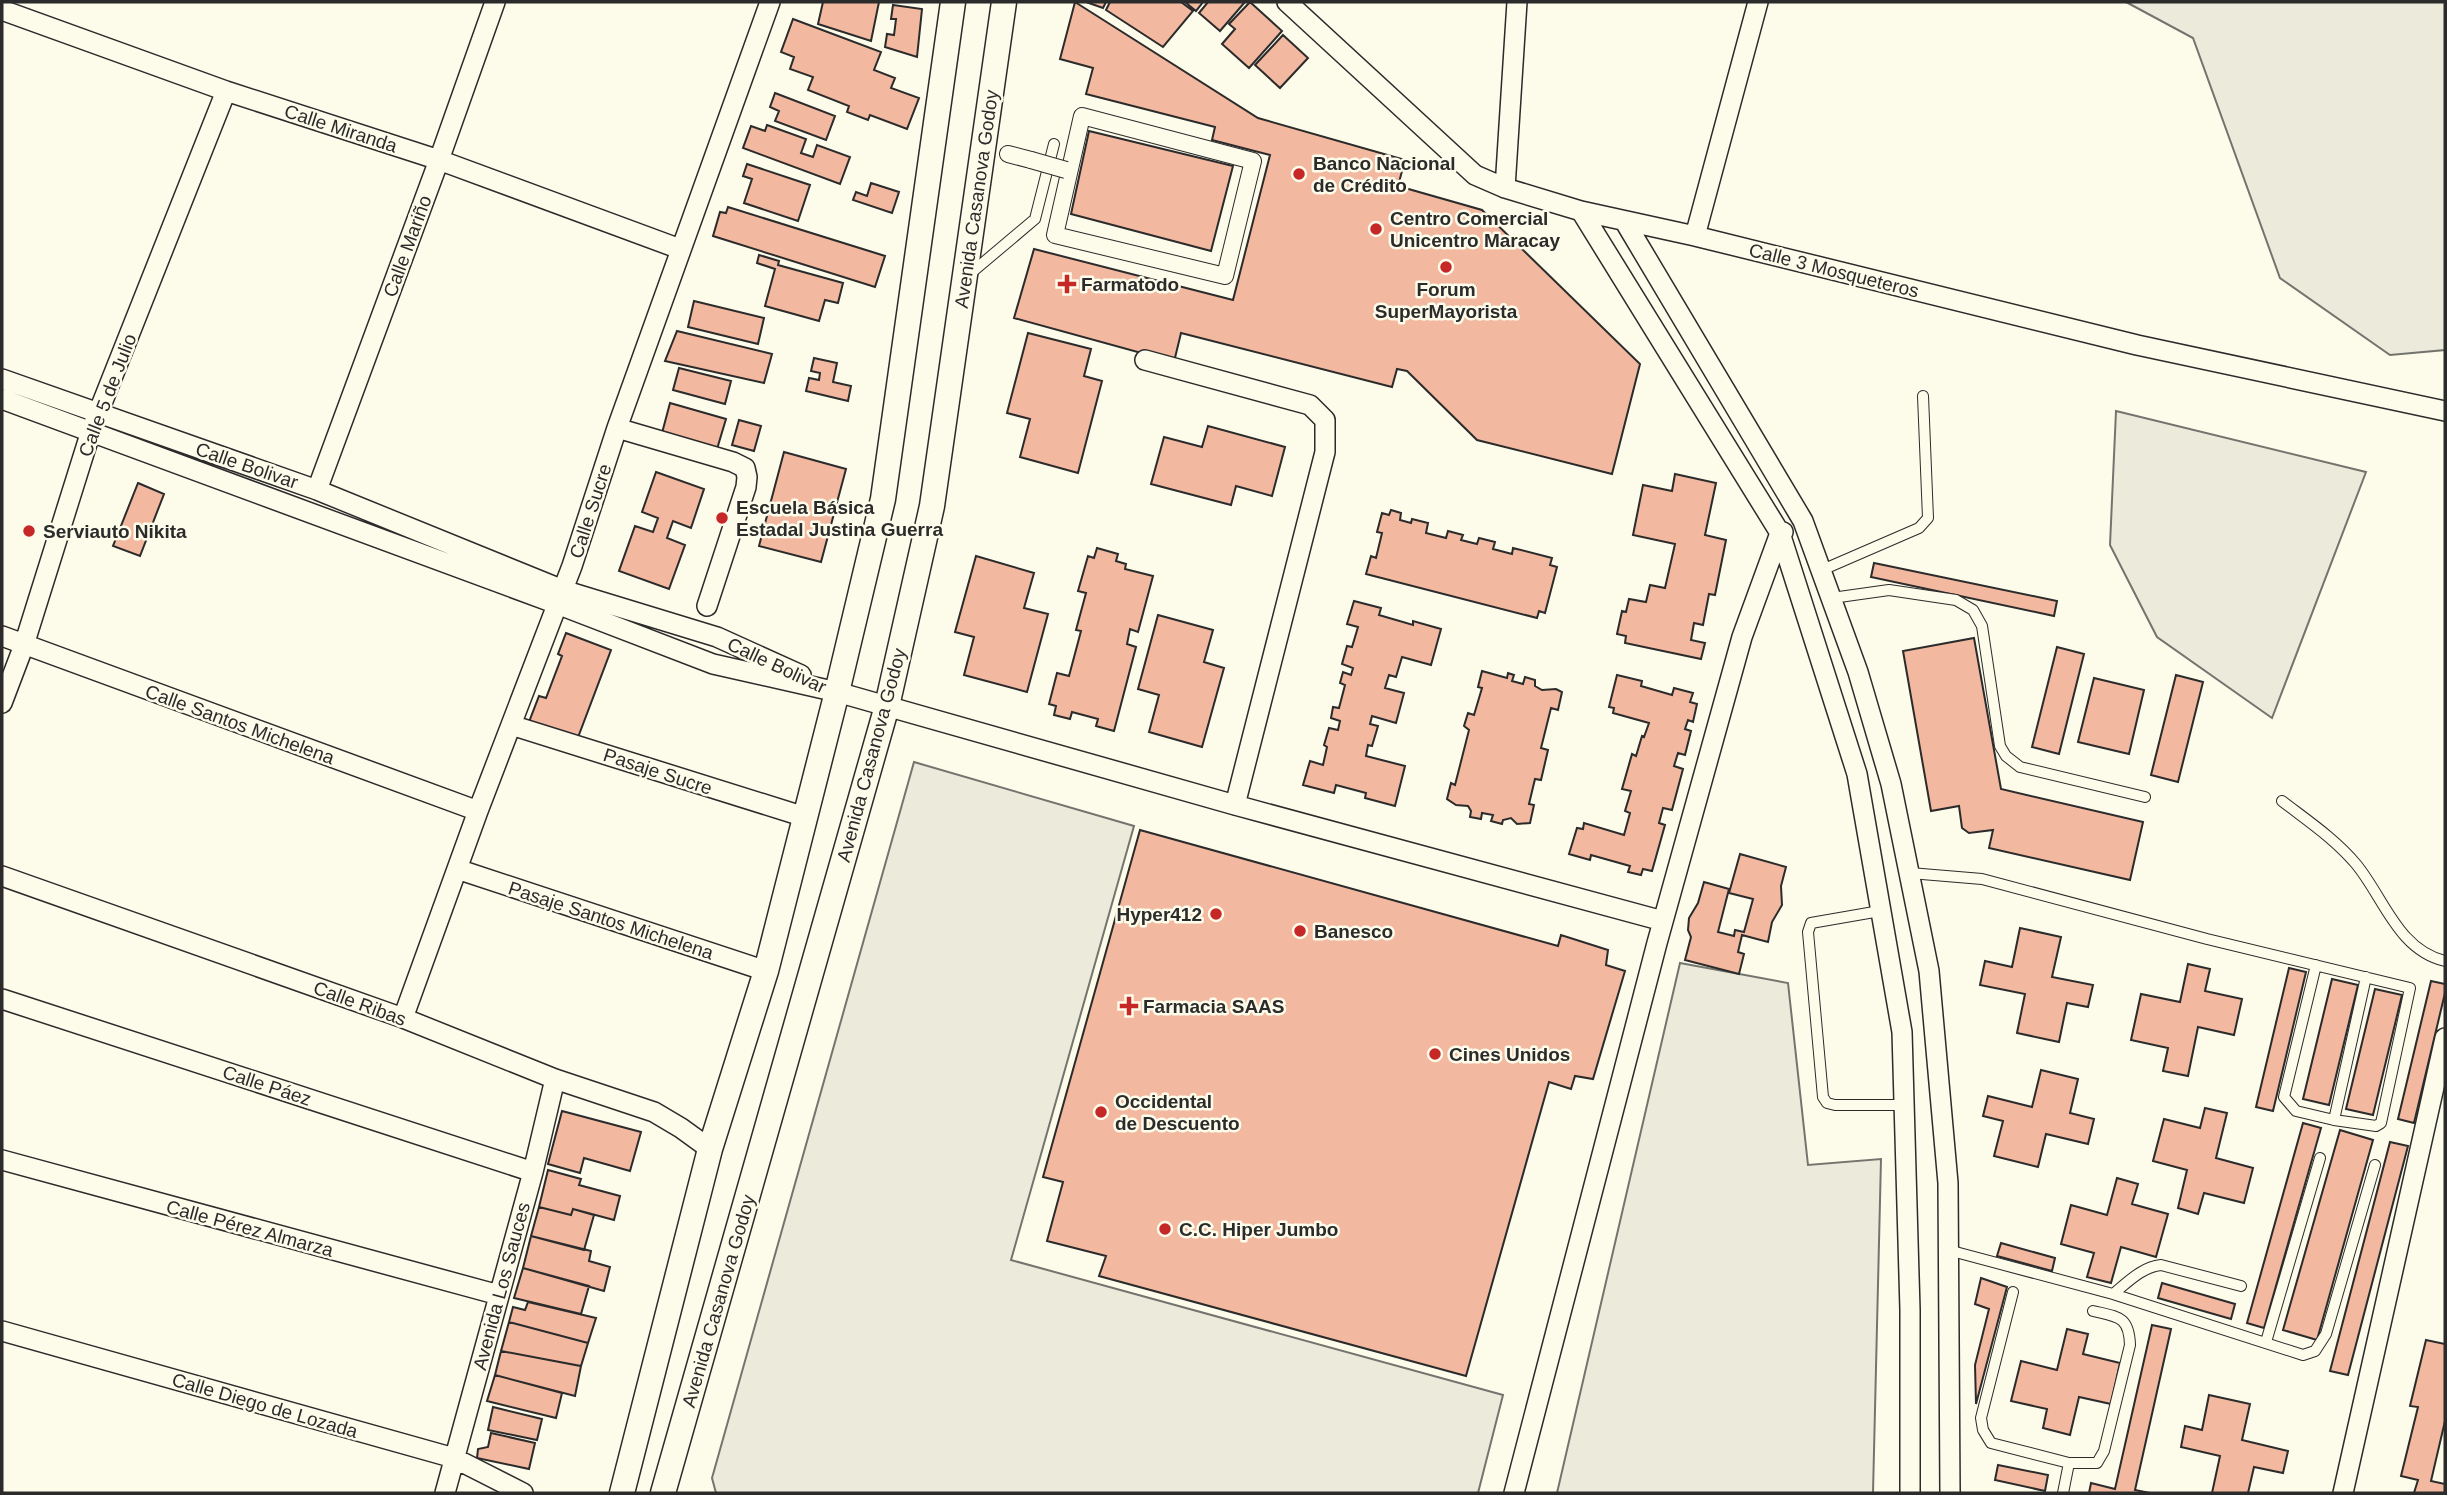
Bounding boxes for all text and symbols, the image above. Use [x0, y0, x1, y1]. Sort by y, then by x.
street label: Avenida Casanova Godoy [951, 88, 1002, 310]
street label: Calle Miranda [282, 100, 400, 157]
place label: Banco Nacional de Crédito [1313, 153, 1456, 196]
marker: Banco Nacional de Crédito [1291, 166, 1307, 182]
street label: Calle Mariño [379, 192, 436, 300]
place label: Centro Comercial Unicentro Maracay [1390, 208, 1560, 251]
marker: Centro Comercial Unicentro Maracay [1368, 221, 1384, 237]
street label: Calle 3 Mosqueteros [1747, 239, 1921, 302]
marker: Forum SuperMayorista [1438, 259, 1454, 275]
place label: Farmatodo [1081, 274, 1179, 295]
marker: Farmatodo [1059, 276, 1075, 292]
place label: Forum SuperMayorista [1375, 279, 1518, 322]
street label: Calle 5 de Julio [74, 331, 141, 460]
street label: Calle Bolivar [193, 438, 301, 493]
street label: Calle Sucre [565, 461, 616, 561]
place label: Escuela Básica Estadal Justina Guerra [736, 497, 943, 540]
marker: Escuela Básica Estadal Justina Guerra [714, 510, 730, 526]
place label: Serviauto Nikita [43, 521, 187, 542]
marker: Serviauto Nikita [21, 523, 37, 539]
street label: Calle Bolivar [724, 633, 830, 698]
street label: Avenida Casanova Godoy [833, 645, 910, 864]
street label: Calle Santos Michelena [142, 680, 338, 769]
street label: Pasaje Sucre [601, 744, 715, 799]
street label: Pasaje Santos Michelena [506, 877, 716, 964]
place label: Hyper412 [1116, 904, 1202, 925]
marker: Hyper412 [1208, 906, 1224, 922]
place label: Banesco [1314, 921, 1393, 942]
marker: Banesco [1292, 923, 1308, 939]
street label: Calle Ribas [311, 977, 409, 1030]
place label: Farmacia SAAS [1143, 996, 1285, 1017]
marker: Farmacia SAAS [1121, 998, 1137, 1014]
place label: Cines Unidos [1449, 1044, 1570, 1065]
marker: Cines Unidos [1427, 1046, 1443, 1062]
street label: Calle Páez [220, 1061, 314, 1110]
place label: Occidental de Descuento [1115, 1091, 1240, 1134]
marker: Occidental de Descuento [1093, 1104, 1109, 1120]
street label: Avenida Casanova Godoy [678, 1192, 759, 1410]
street label: Calle Pérez Almarza [164, 1196, 336, 1261]
street label: Avenida Los Sauces [469, 1200, 534, 1372]
place label: C.C. Hiper Jumbo [1179, 1219, 1338, 1240]
marker: C.C. Hiper Jumbo [1157, 1221, 1173, 1237]
street label: Calle Diego de Lozada [170, 1369, 361, 1442]

